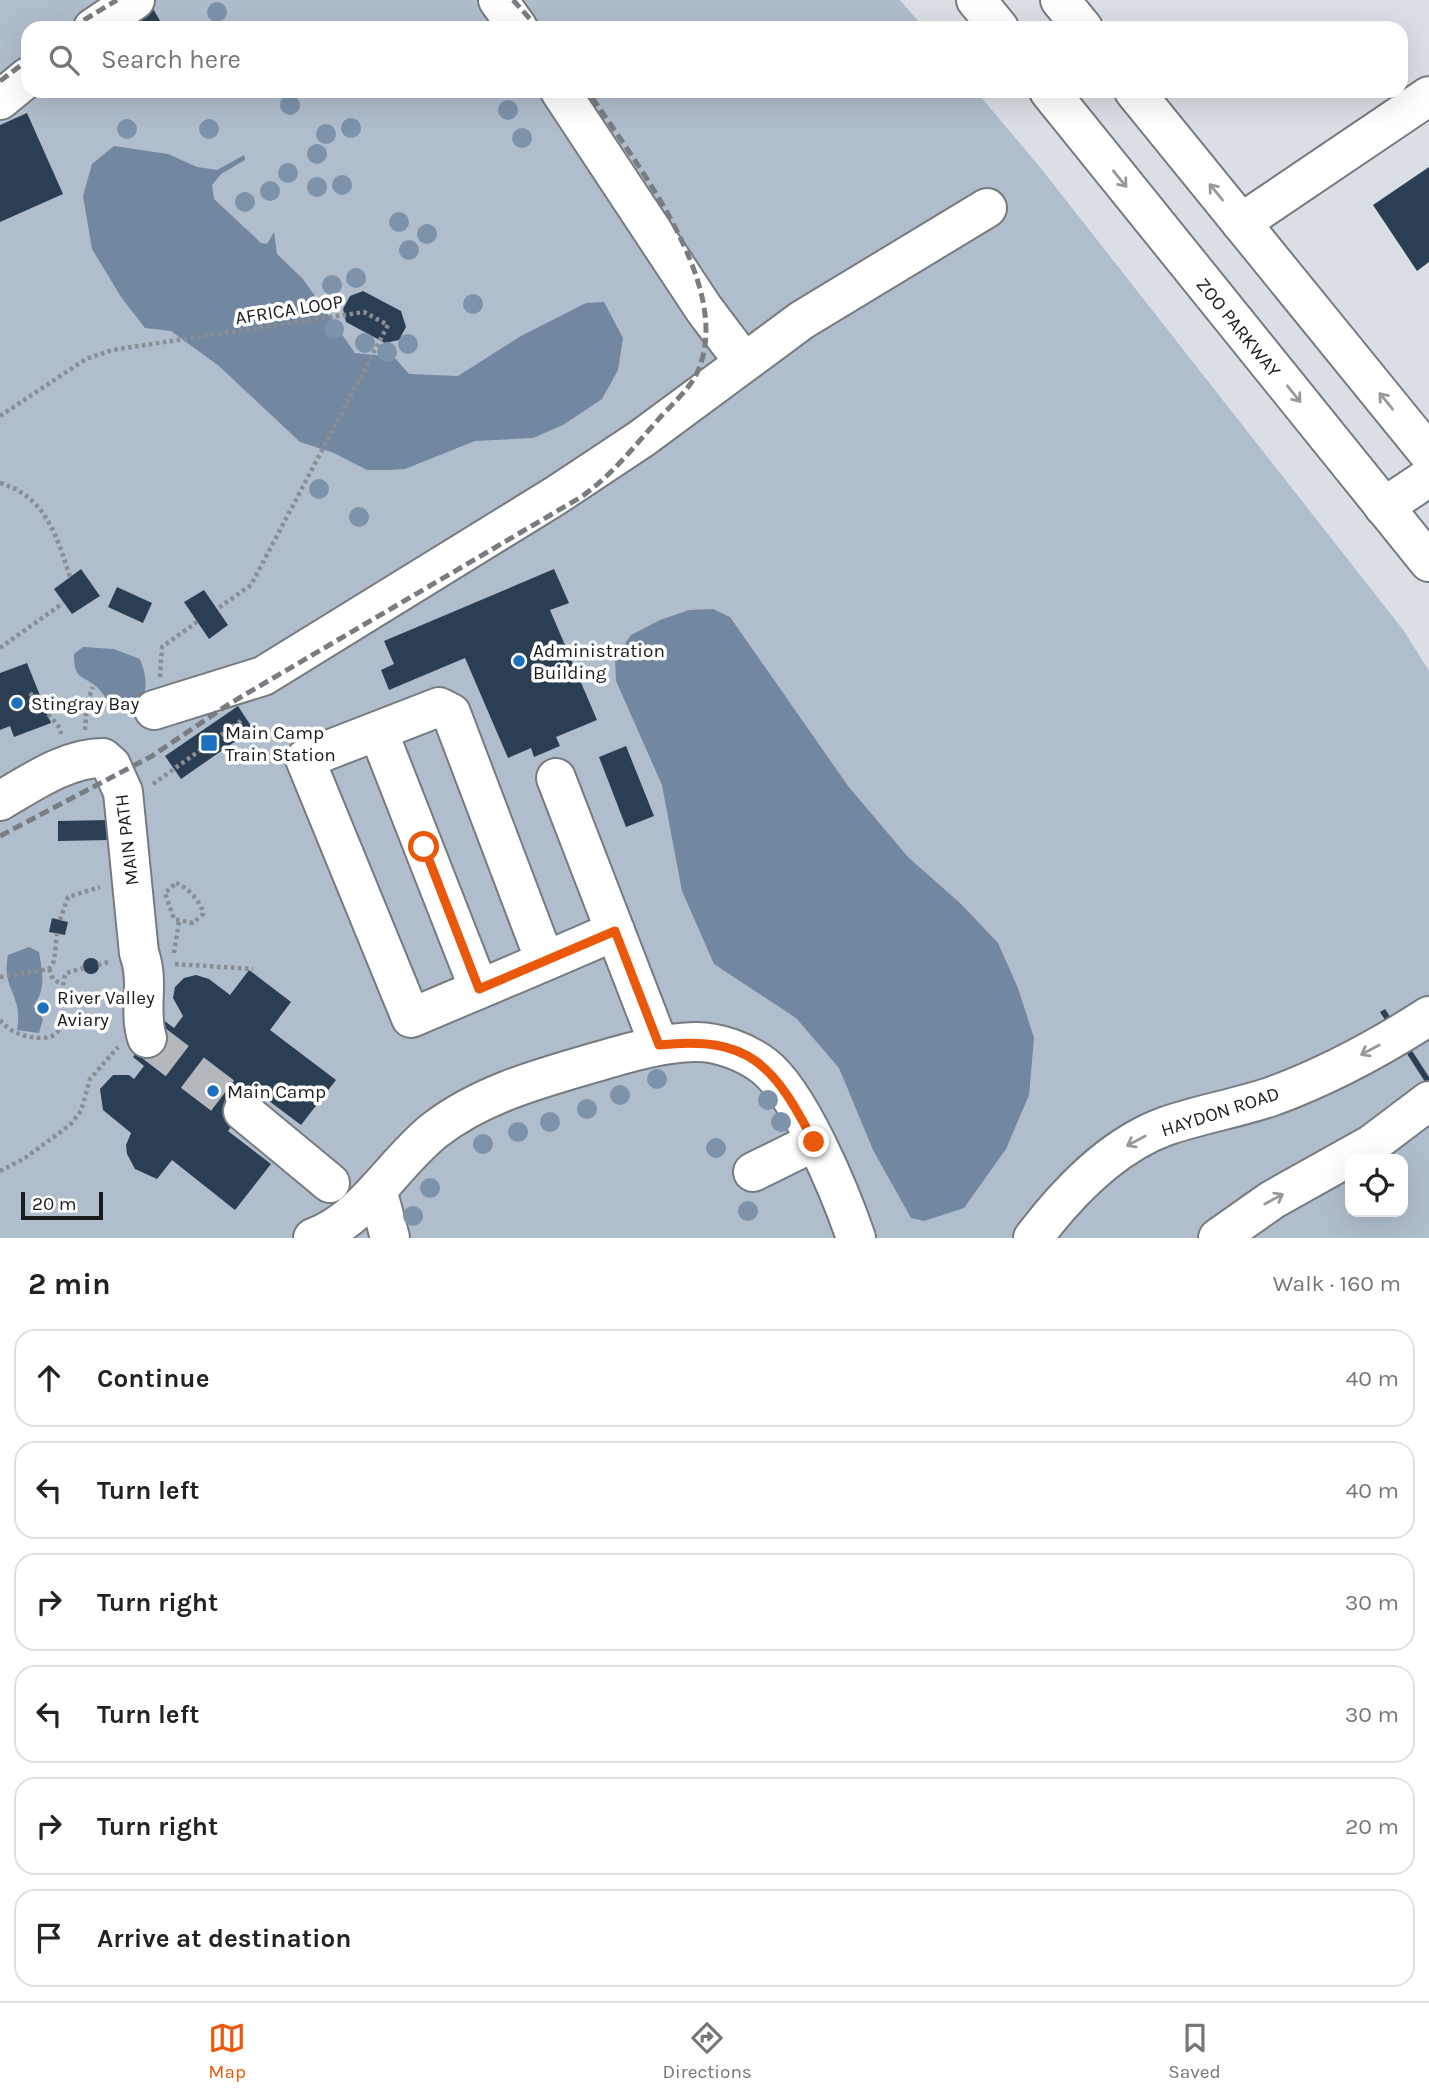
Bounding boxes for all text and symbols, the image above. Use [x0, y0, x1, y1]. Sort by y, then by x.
search box [21, 21, 1408, 98]
icon: search [45, 41, 83, 79]
text: Search here [101, 44, 241, 75]
one-way arrow [1113, 170, 1128, 188]
one-way arrow [1208, 183, 1223, 201]
street label: ZOO PARKWAY [1191, 274, 1285, 382]
street label: AFRICA LOOP [234, 291, 345, 329]
one-way arrow [1286, 385, 1301, 403]
one-way arrow [1378, 392, 1394, 410]
place label: Administration Building [533, 640, 665, 684]
marker: Administration Building [511, 653, 527, 669]
place label: Stingray Bay [31, 693, 139, 715]
marker: Stingray Bay [9, 695, 25, 711]
place label: Main Camp Train Station [225, 722, 336, 766]
marker: Main Camp Train Station [199, 733, 219, 753]
street label: MAIN PATH [110, 793, 144, 887]
route start [408, 831, 439, 862]
place label: River Valley Aviary [57, 987, 155, 1031]
marker: River Valley Aviary [35, 1000, 51, 1016]
one-way arrow [1360, 1044, 1381, 1057]
place label: Main Camp [227, 1081, 326, 1103]
street label: HAYDON ROAD [1158, 1082, 1282, 1141]
marker: Main Camp [205, 1083, 221, 1099]
route end [798, 1126, 829, 1157]
one-way arrow [1126, 1135, 1147, 1149]
map controls [1345, 1154, 1408, 1217]
button: locate [1345, 1154, 1408, 1217]
scale bar [21, 1189, 103, 1221]
one-way arrow [1264, 1192, 1284, 1206]
text: 20 m [32, 1193, 77, 1215]
text: 2 min [28, 1266, 111, 1302]
text: Walk · 160 m [1273, 1270, 1401, 1297]
icon: ahead [30, 1359, 68, 1397]
text: Continue [97, 1363, 209, 1394]
text: 40 m [1346, 1365, 1399, 1392]
icon: left [30, 1471, 68, 1509]
text: Turn left [97, 1475, 199, 1506]
text: 40 m [1346, 1477, 1399, 1504]
icon: right [30, 1583, 68, 1621]
text: Turn right [97, 1587, 218, 1618]
text: 30 m [1345, 1589, 1399, 1616]
icon: left [30, 1695, 68, 1733]
text: Turn left [97, 1699, 199, 1730]
text: 30 m [1345, 1701, 1399, 1728]
icon: right [30, 1807, 68, 1845]
text: Turn right [97, 1811, 218, 1842]
text: 20 m [1345, 1813, 1399, 1840]
icon: arrive [30, 1919, 68, 1957]
text: Arrive at destination [97, 1923, 351, 1954]
tab: Map [208, 2019, 246, 2083]
tab: Directions [663, 2019, 752, 2083]
tab: Saved [1168, 2019, 1221, 2083]

